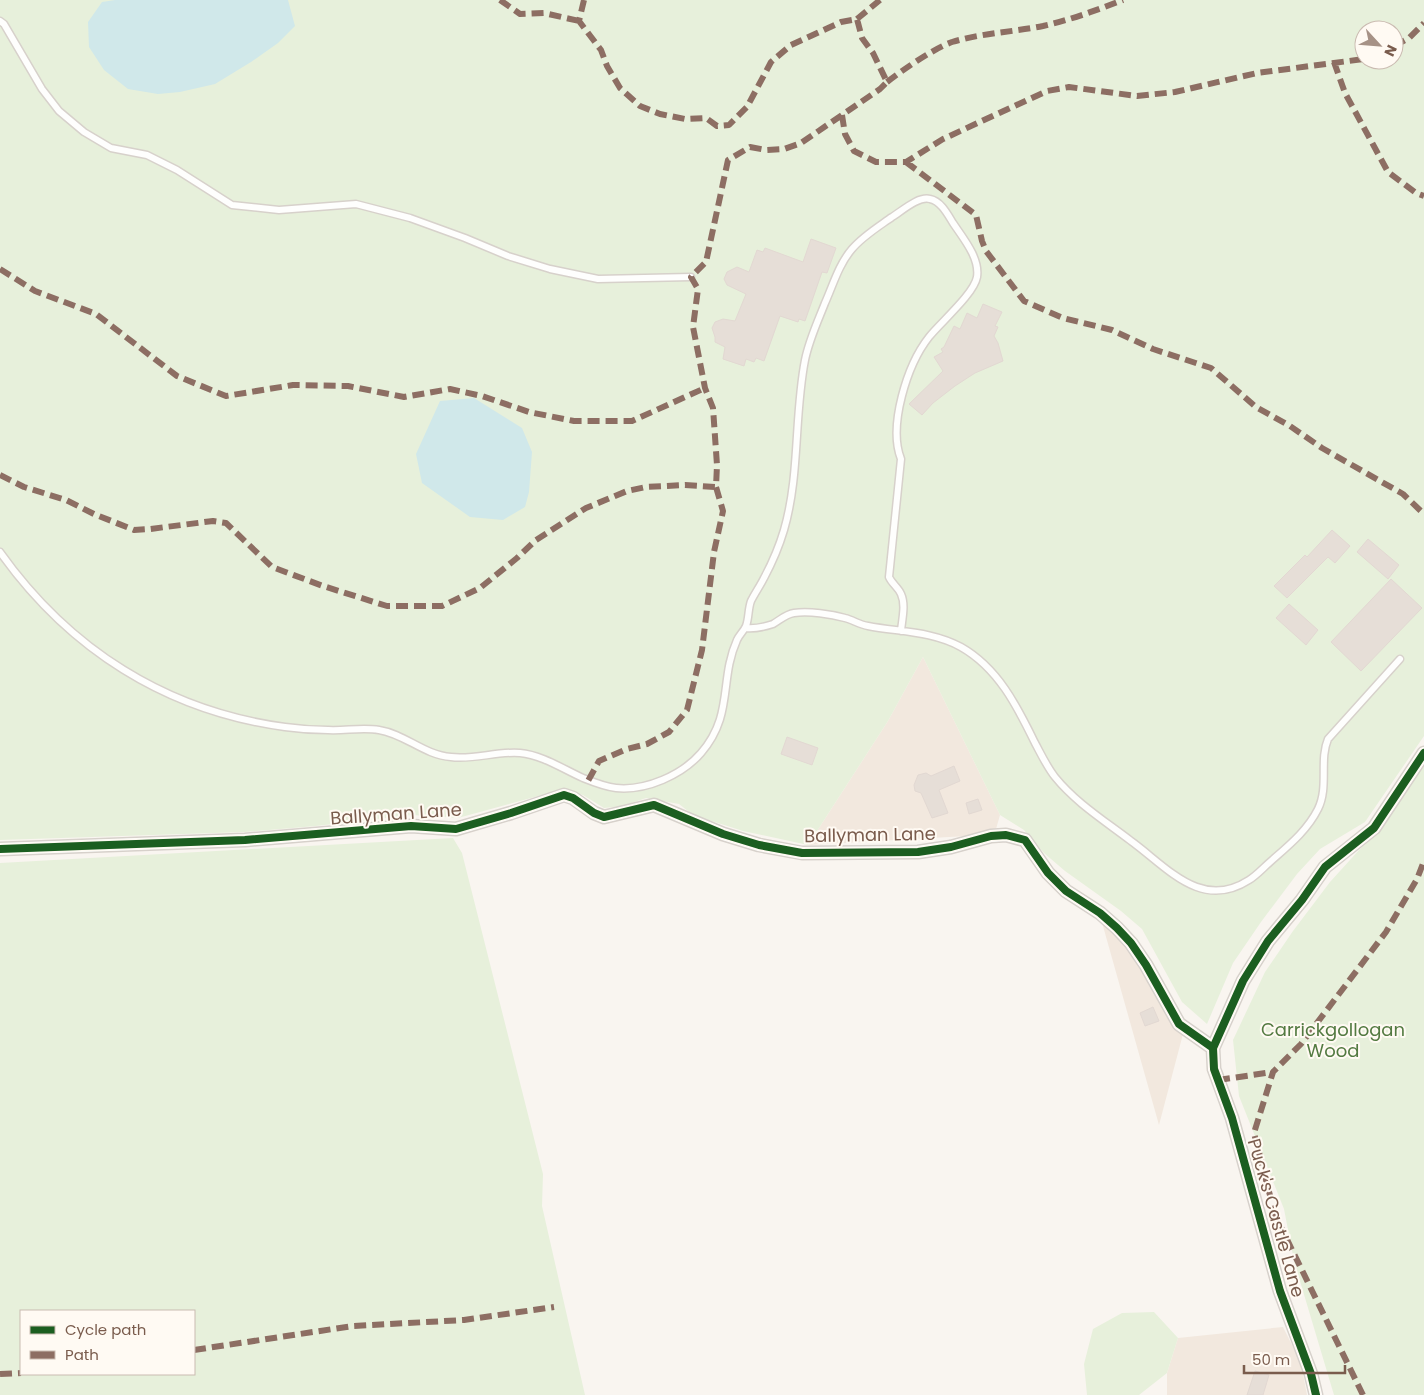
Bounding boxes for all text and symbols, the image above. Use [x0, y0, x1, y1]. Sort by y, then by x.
north arrow [1354, 20, 1404, 70]
text: N [1379, 42, 1402, 60]
street label: Ballyman Lane [329, 796, 463, 831]
street label: Ballyman Lane [804, 821, 936, 848]
park label: Carrickgollogan Wood [1261, 1017, 1405, 1063]
street label: Puck's Castle Lane [1242, 1135, 1311, 1300]
legend [20, 1310, 195, 1375]
text: Cycle path [65, 1319, 146, 1340]
scale bar [1244, 1342, 1345, 1374]
text: Path [65, 1344, 99, 1365]
text: 50 m [1252, 1349, 1290, 1370]

